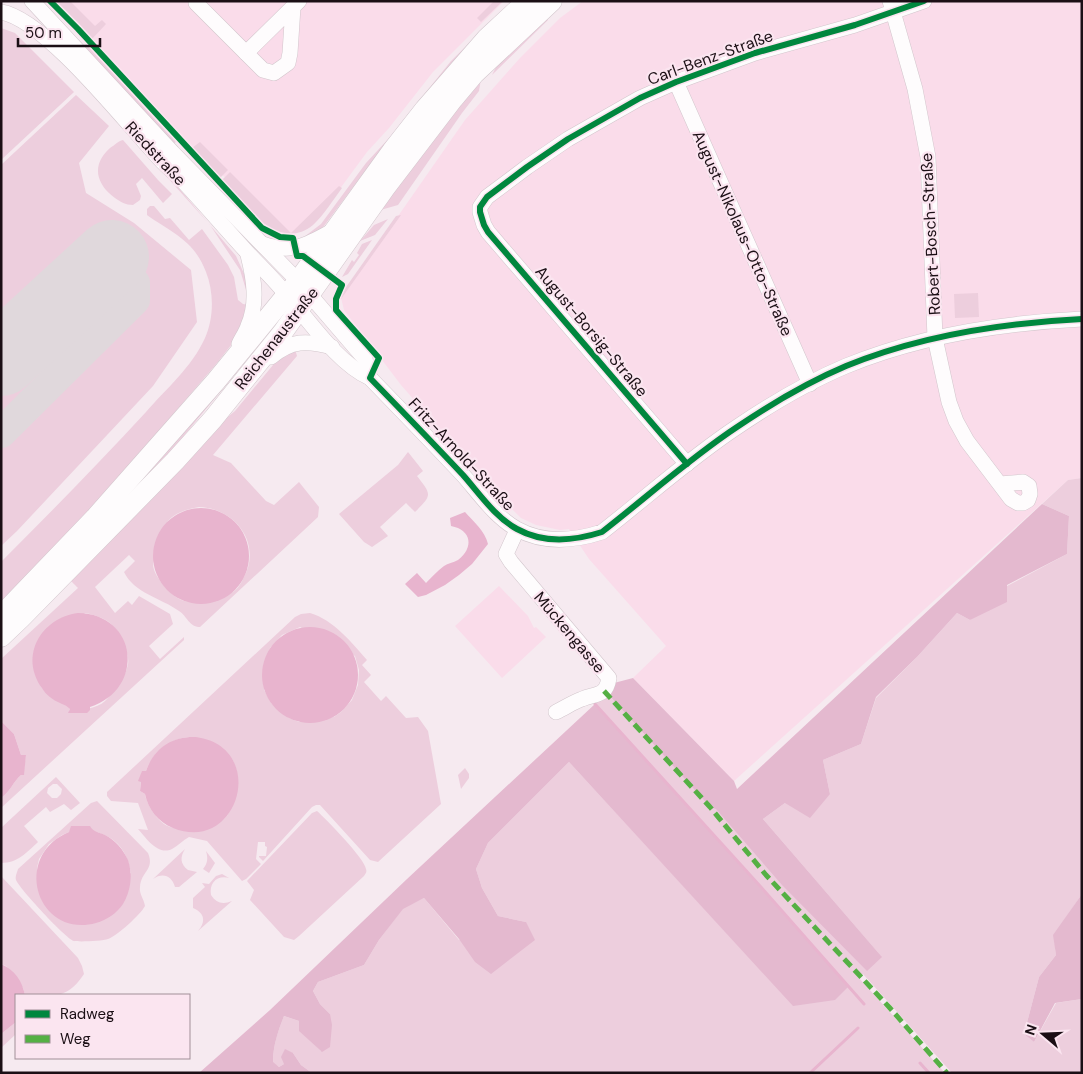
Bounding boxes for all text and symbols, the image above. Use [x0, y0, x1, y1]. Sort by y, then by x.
scale bar [18, 15, 100, 47]
text: 50 m [25, 23, 62, 43]
street label: Carl-Benz-Straße [645, 25, 776, 90]
street label: Riedstraße [121, 117, 191, 190]
street label: August-Nikolaus-Otto-Straße [688, 127, 797, 339]
street label: Robert-Bosch-Straße [916, 152, 945, 316]
street label: August-Borsig-Straße [531, 262, 653, 401]
street label: Reichenaustraße [230, 283, 323, 394]
street label: Fritz-Arnold-Straße [404, 393, 520, 515]
street label: Mückengasse [529, 587, 610, 677]
legend [15, 994, 190, 1059]
text: Radweg [60, 1004, 114, 1024]
north arrow [1018, 1009, 1068, 1059]
text: N [1021, 1022, 1041, 1038]
text: Weg [60, 1029, 91, 1049]

